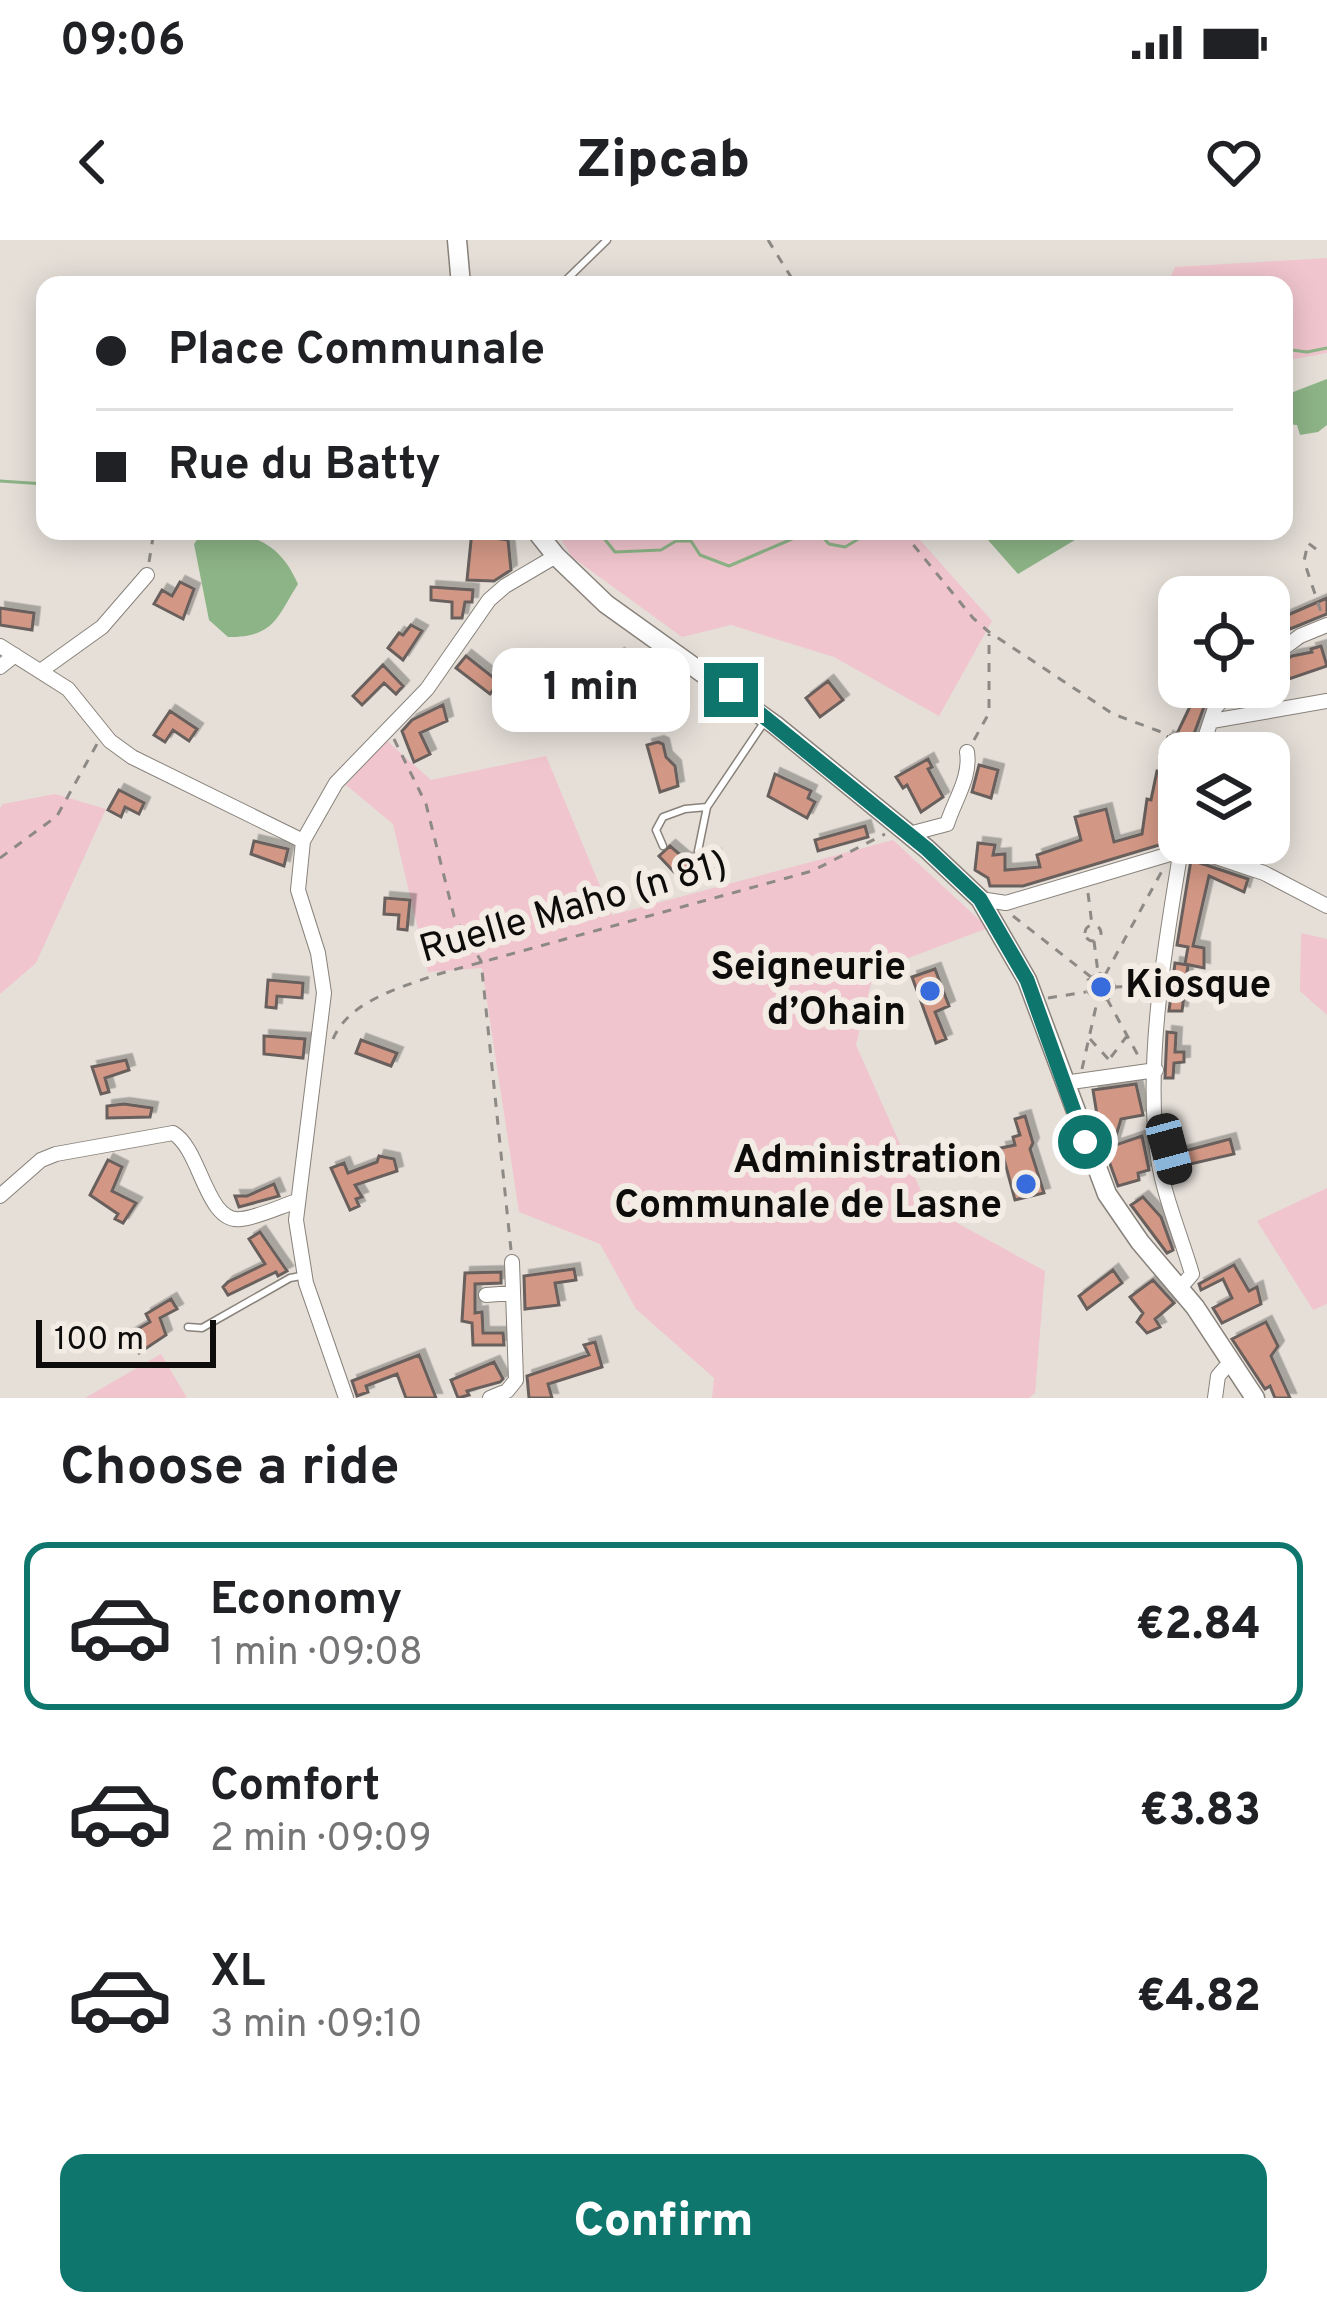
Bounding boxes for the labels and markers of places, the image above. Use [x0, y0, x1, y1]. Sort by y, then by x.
place label: Seigneurie d’Ohain [711, 945, 906, 1039]
place label: Kiosque [1125, 963, 1271, 1012]
marker: Kiosque [1088, 974, 1114, 1000]
marker: Seigneurie d’Ohain [917, 978, 943, 1004]
place label: Administration Communale de Lasne [614, 1138, 1002, 1232]
marker: Administration Communale de Lasne [1013, 1171, 1039, 1197]

